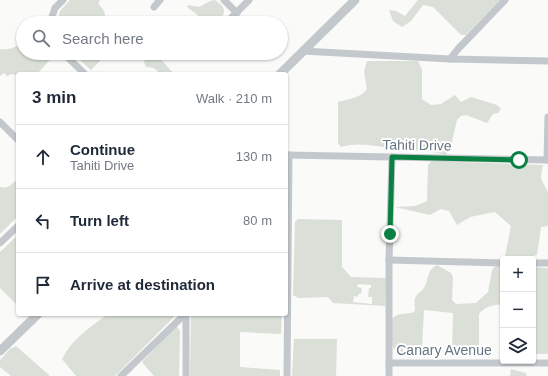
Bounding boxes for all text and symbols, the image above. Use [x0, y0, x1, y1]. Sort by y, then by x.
search box [16, 16, 288, 60]
icon: search [30, 27, 52, 49]
text: Search here [62, 30, 144, 47]
text: 3 min [32, 88, 76, 107]
text: Walk · 210 m [196, 91, 272, 106]
street label: Tahiti Drive [382, 136, 452, 154]
text: Continue [70, 141, 135, 158]
icon: ahead [32, 146, 54, 168]
text: 130 m [236, 149, 272, 164]
route start [510, 151, 528, 169]
text: Tahiti Drive [70, 158, 134, 173]
icon: left [32, 210, 54, 232]
text: Turn left [70, 212, 129, 229]
text: 80 m [243, 213, 272, 228]
route end [381, 225, 399, 243]
map controls [500, 256, 536, 364]
button: + [500, 256, 536, 292]
icon: arrive [32, 274, 54, 296]
text: Arrive at destination [70, 276, 215, 293]
button: − [500, 292, 536, 328]
button: layers [500, 328, 536, 364]
street label: Canary Avenue [396, 342, 492, 358]

